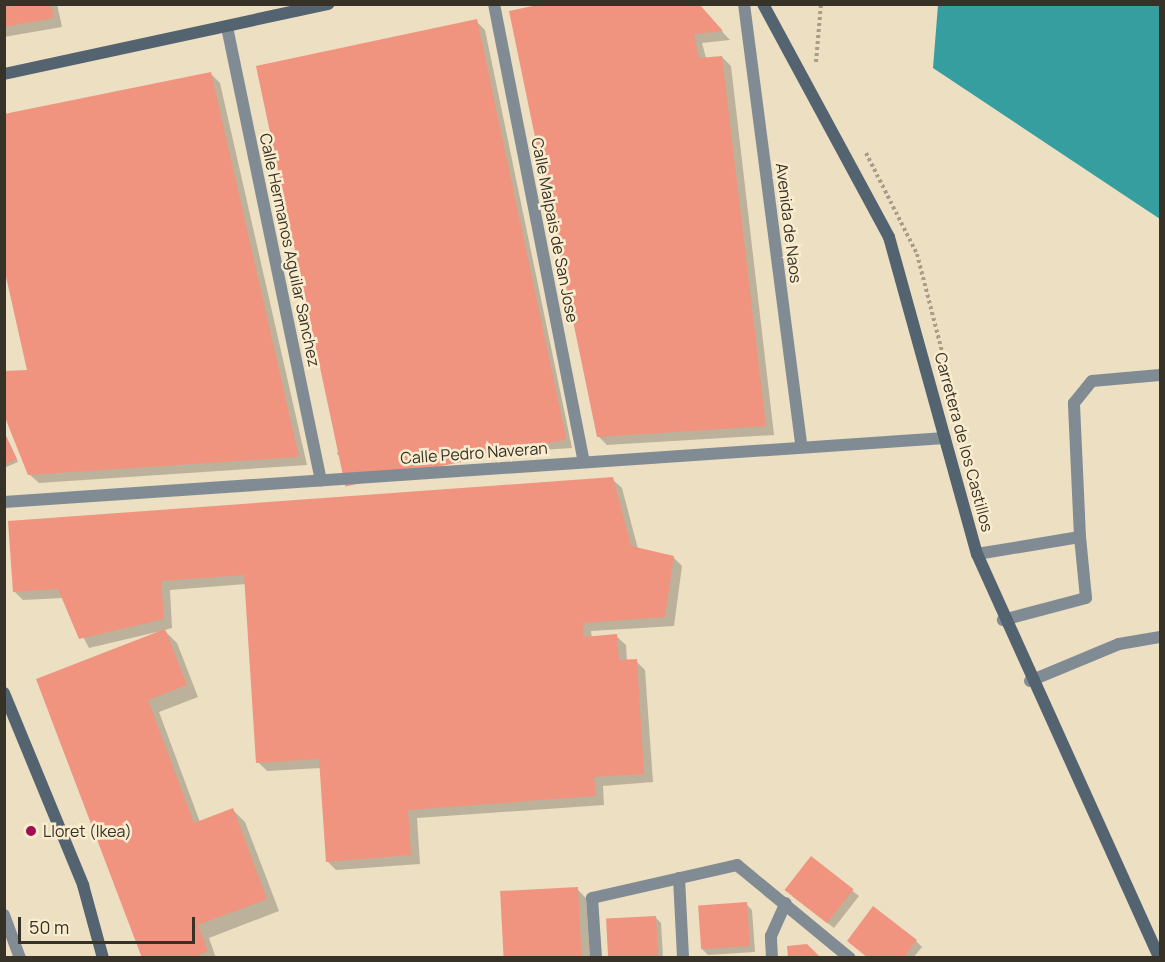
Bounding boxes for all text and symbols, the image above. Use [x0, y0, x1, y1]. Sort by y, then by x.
street label: Calle Hermanos Aguilar Sanchez [256, 132, 324, 368]
street label: Calle Malpais de San Jose [528, 136, 582, 324]
street label: Avenida de Naos [772, 162, 806, 284]
street label: Carretera de los Castillos [931, 350, 997, 534]
street label: Calle Pedro Naveran [400, 438, 548, 468]
place label: Lloret (Ikea) [43, 821, 132, 841]
marker: Lloret (Ikea) [24, 824, 38, 838]
scale bar [21, 905, 198, 943]
text: 50 m [29, 915, 69, 939]

